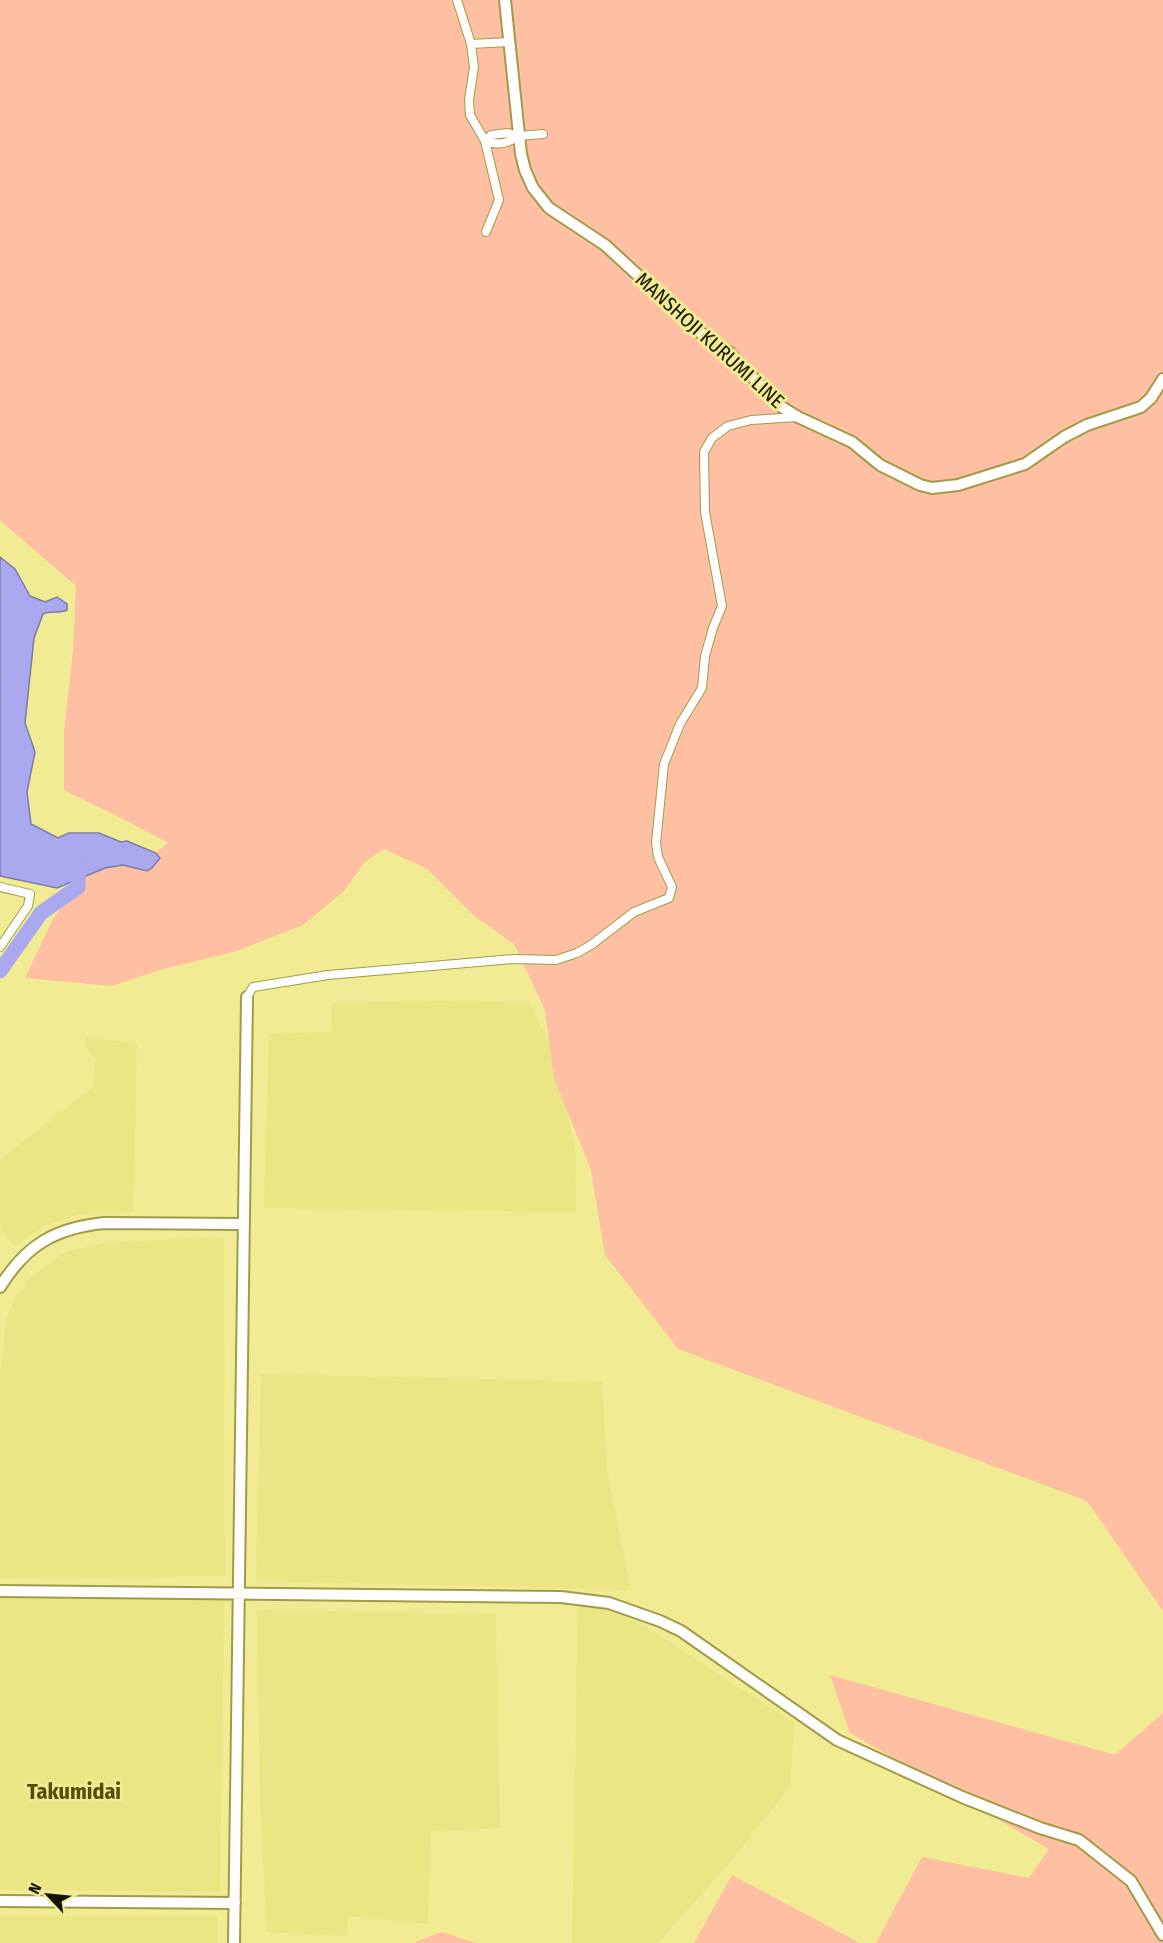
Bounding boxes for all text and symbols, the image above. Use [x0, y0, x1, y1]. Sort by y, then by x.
street label: MANSHOJI KURUMI LINE [631, 267, 789, 413]
district label: Takumidai [27, 1778, 121, 1805]
north arrow [18, 1865, 78, 1925]
text: N [24, 1880, 46, 1897]

